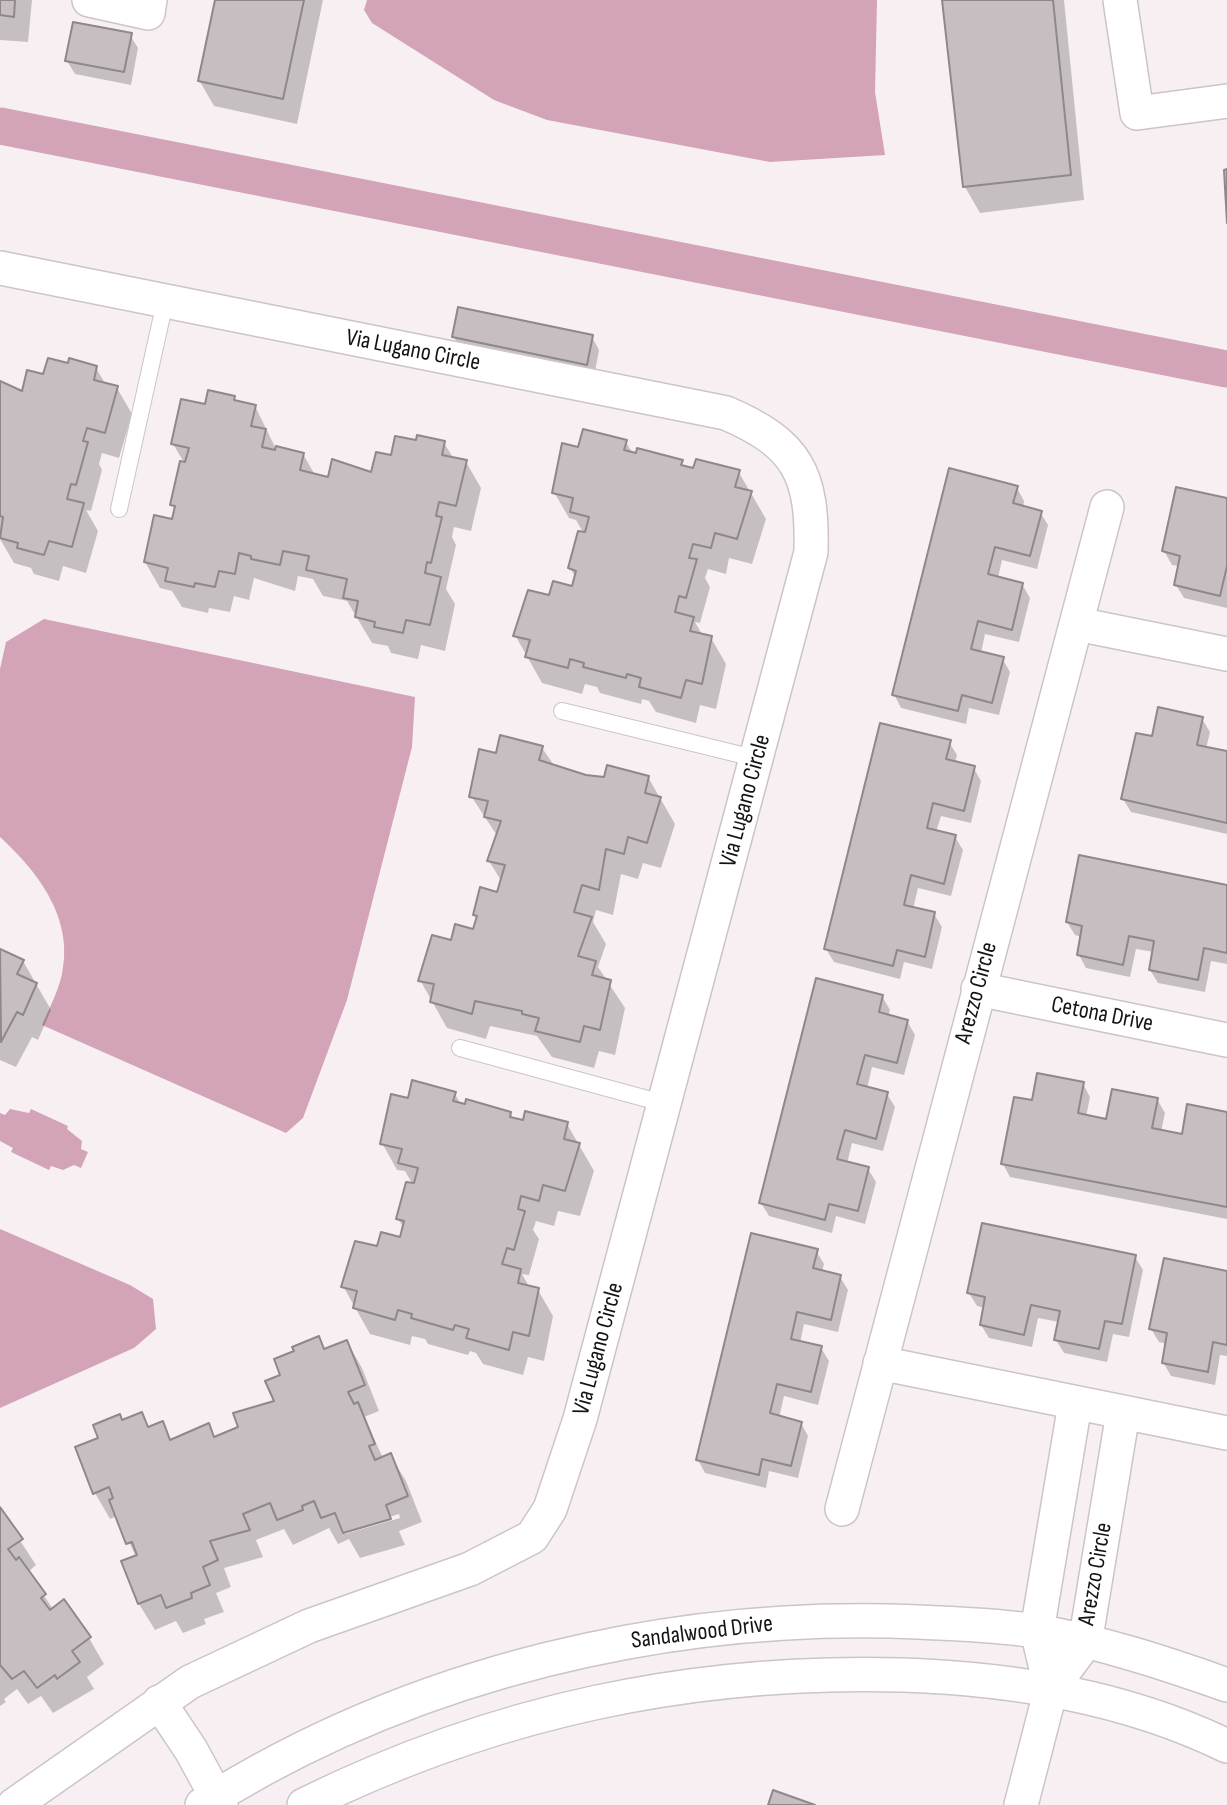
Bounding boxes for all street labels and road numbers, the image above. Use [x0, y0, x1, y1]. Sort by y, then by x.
street label: Via Lugano Circle [343, 324, 483, 378]
street label: Via Lugano Circle [714, 732, 778, 870]
street label: Arezzo Circle [950, 939, 1004, 1047]
street label: Cetona Drive [1049, 991, 1155, 1039]
street label: Via Lugano Circle [567, 1280, 631, 1418]
street label: Arezzo Circle [1073, 1520, 1119, 1628]
street label: Sandalwood Drive [630, 1610, 774, 1656]

